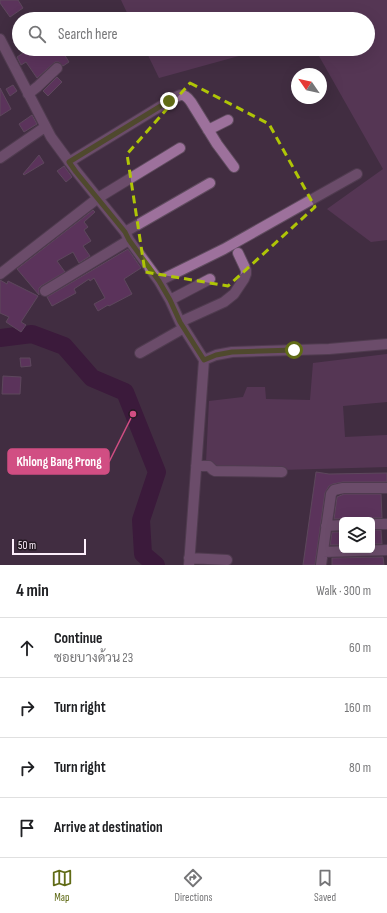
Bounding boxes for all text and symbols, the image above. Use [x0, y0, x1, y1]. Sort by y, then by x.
search box [12, 12, 375, 56]
icon: search [26, 23, 48, 45]
text: Search here [58, 25, 118, 44]
north arrow [291, 68, 327, 104]
route end [160, 92, 178, 110]
route start [285, 341, 303, 359]
callout: Khlong Bang Prong [8, 449, 109, 474]
text: Khlong Bang Prong [16, 454, 102, 470]
map controls [339, 517, 375, 553]
button: layers [339, 517, 375, 553]
scale bar [12, 537, 86, 556]
text: 50 m [18, 539, 36, 552]
text: 4 min [16, 581, 49, 601]
text: Walk · 300 m [316, 583, 371, 599]
text: Continue [54, 629, 103, 648]
icon: ahead [16, 637, 38, 659]
text: 60 m [349, 640, 371, 656]
text: ซอยบางด้วน 23 [54, 650, 133, 666]
icon: right [16, 697, 38, 719]
text: Turn right [54, 698, 106, 717]
text: 160 m [345, 700, 371, 716]
icon: right [16, 757, 38, 779]
text: Turn right [54, 758, 106, 777]
text: 80 m [349, 760, 371, 776]
icon: arrive [16, 817, 38, 839]
text: Arrive at destination [54, 818, 163, 837]
tab: Map [51, 867, 73, 904]
tab: Directions [175, 867, 212, 904]
tab: Saved [314, 867, 336, 904]

